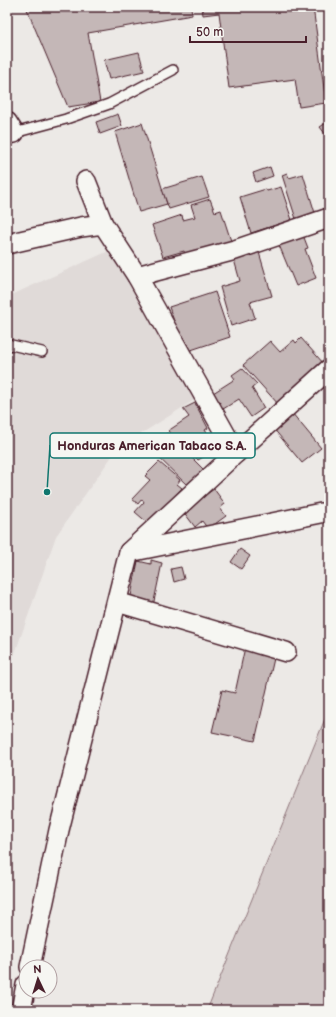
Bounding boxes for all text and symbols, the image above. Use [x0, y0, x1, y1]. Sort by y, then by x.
scale bar [190, 18, 306, 44]
text: 50 m [196, 25, 223, 40]
callout: Honduras American Tabaco S.A. [50, 433, 255, 458]
text: Honduras American Tabaco S.A. [57, 438, 247, 454]
north arrow [18, 959, 58, 999]
text: N [33, 963, 42, 976]

